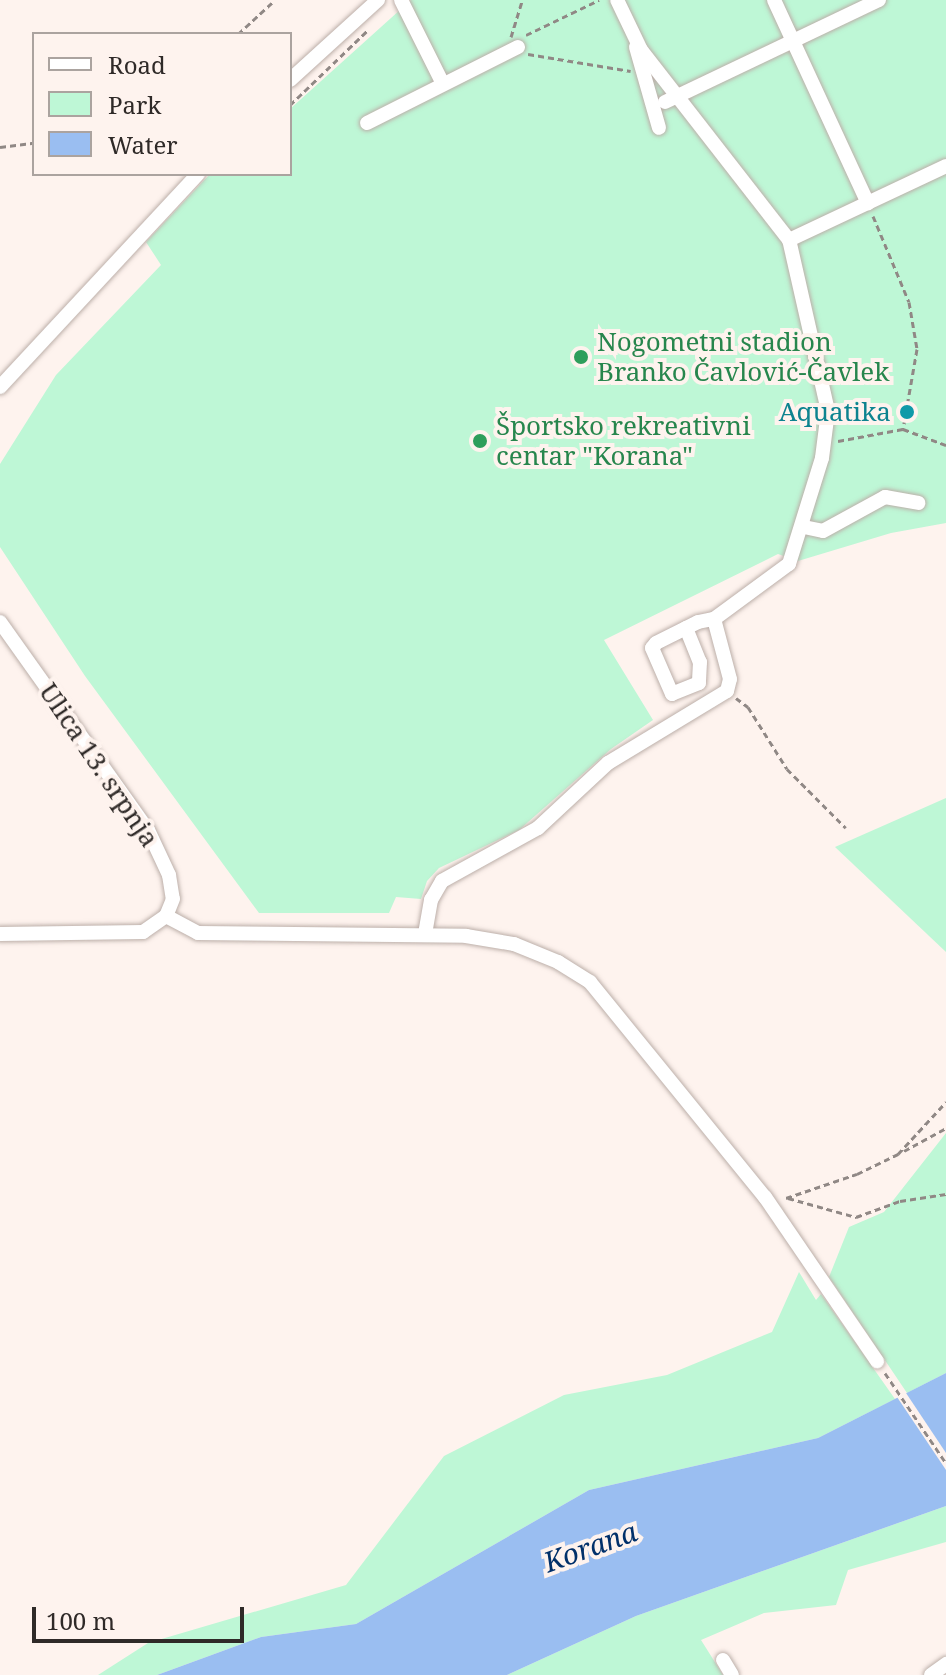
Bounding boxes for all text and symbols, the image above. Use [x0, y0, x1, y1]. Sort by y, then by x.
legend [32, 32, 292, 176]
text: Road [108, 48, 166, 81]
text: Park [108, 88, 161, 121]
text: Water [108, 128, 178, 161]
place label: Nogometni stadion Branko Čavlović-Čavlek [597, 326, 889, 388]
marker: Nogometni stadion Branko Čavlović-Čavlek [572, 348, 590, 366]
place label: Aquatika [779, 396, 891, 428]
marker: Aquatika [898, 403, 916, 421]
place label: Športsko rekreativni centar "Korana" [496, 410, 750, 472]
marker: Športsko rekreativni centar "Korana" [471, 432, 489, 450]
street label: Ulica 13. srpnja [33, 677, 165, 853]
water label: Korana [539, 1514, 641, 1578]
scale bar [36, 1591, 248, 1641]
text: 100 m [46, 1604, 115, 1637]

